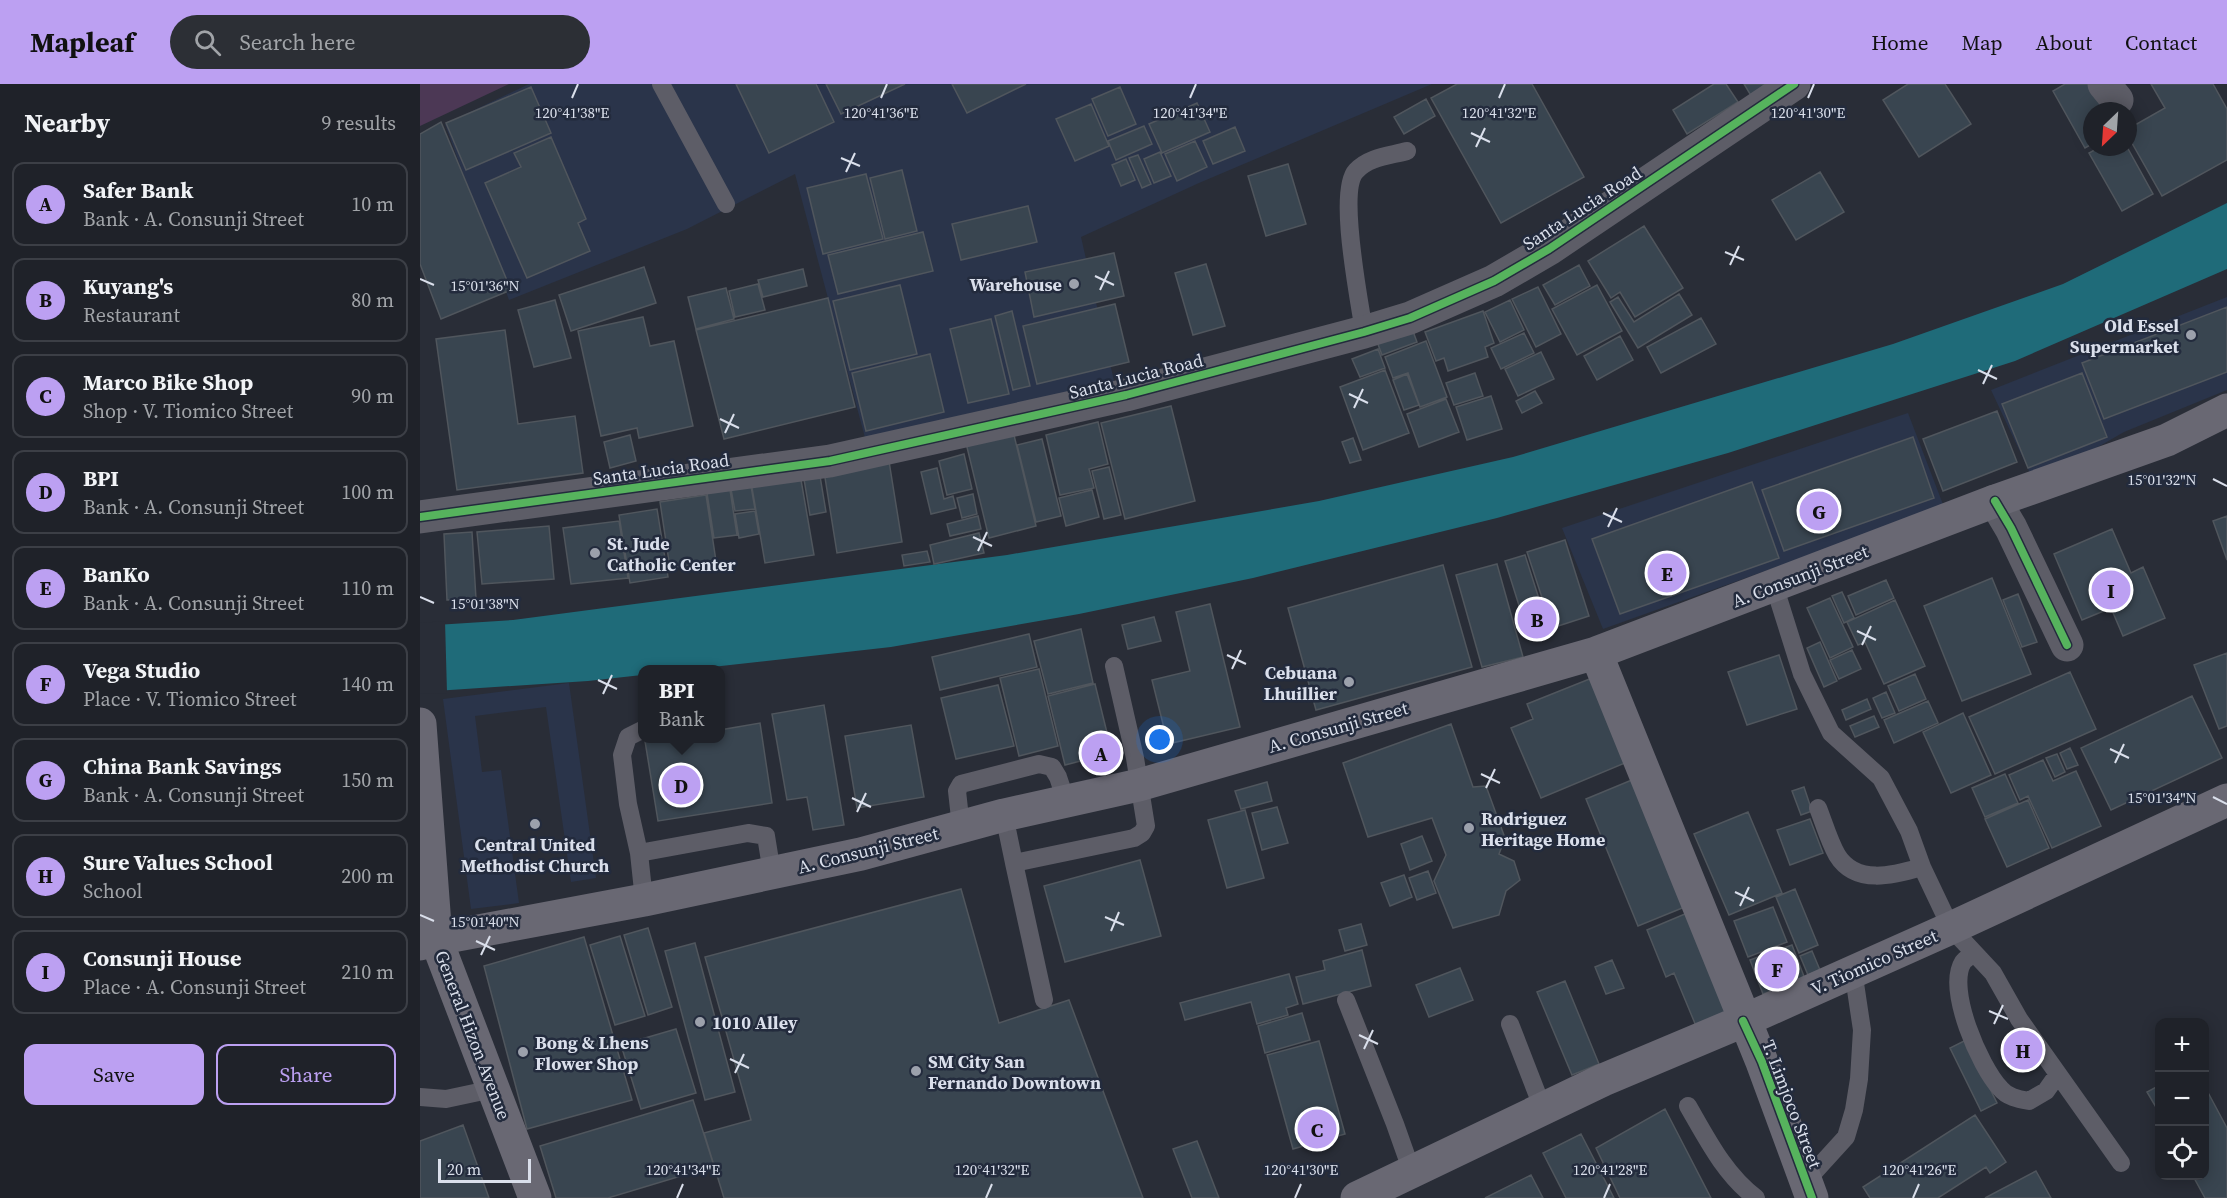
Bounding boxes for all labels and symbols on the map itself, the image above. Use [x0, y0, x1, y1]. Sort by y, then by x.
text: 120°41'38"E [535, 102, 609, 123]
text: 120°41'36"E [844, 102, 918, 123]
text: 120°41'34"E [1153, 102, 1227, 123]
text: 120°41'32"E [1462, 102, 1536, 123]
text: 120°41'30"E [1771, 102, 1845, 123]
north arrow [2083, 102, 2137, 156]
street label: Santa Lucia Road [1518, 160, 1646, 256]
place label: Warehouse [969, 272, 1062, 297]
text: 15°01'36"N [450, 275, 520, 296]
marker: Warehouse [1067, 277, 1081, 291]
place label: Old Essel Supermarket [2070, 313, 2180, 359]
marker: Old Essel Supermarket [2184, 328, 2198, 342]
street label: Santa Lucia Road [1066, 347, 1206, 405]
street label: Santa Lucia Road [591, 447, 731, 491]
text: 15°01'32"N [2127, 469, 2197, 490]
pin: G [1800, 488, 1838, 534]
place label: St. Jude Catholic Center [607, 531, 736, 577]
street label: A. Consunji Street [1728, 538, 1872, 613]
marker: St. Jude Catholic Center [588, 546, 602, 560]
pin: E [1648, 550, 1686, 596]
pin: I [2092, 568, 2130, 612]
text: 15°01'38"N [450, 593, 520, 614]
pin: B [1518, 596, 1556, 642]
place label: Cebuana Lhuillier [1264, 660, 1338, 706]
marker: Cebuana Lhuillier [1342, 675, 1356, 689]
street label: A. Consunji Street [1265, 695, 1411, 759]
your location [1145, 725, 1174, 754]
pin: A [1082, 730, 1120, 776]
pin: D [662, 762, 700, 808]
text: 15°01'34"N [2127, 787, 2197, 808]
place label: Rodriguez Heritage Home [1481, 806, 1605, 852]
marker: Central United Methodist Church [528, 817, 542, 831]
street label: A. Consunji Street [795, 820, 941, 880]
marker: Rodriguez Heritage Home [1462, 821, 1476, 835]
place label: Central United Methodist Church [461, 832, 609, 878]
text: 15°01'40"N [450, 911, 520, 932]
street label: V. Tiomico Street [1807, 923, 1941, 1001]
pin: F [1758, 946, 1796, 992]
street label: General Hizon Avenue [429, 947, 517, 1123]
place label: 1010 Alley [712, 1010, 798, 1035]
marker: 1010 Alley [693, 1015, 707, 1029]
pin: H [2004, 1028, 2042, 1072]
place label: Bong & Lhens Flower Shop [535, 1030, 649, 1076]
street label: T. Limjoco Street [1756, 1036, 1828, 1172]
marker: Bong & Lhens Flower Shop [516, 1045, 530, 1059]
place label: SM City San Fernando Downtown [928, 1049, 1101, 1095]
marker: SM City San Fernando Downtown [909, 1064, 923, 1078]
pin: C [1298, 1106, 1336, 1152]
scale bar [438, 1156, 531, 1184]
text: 120°41'34"E [646, 1159, 720, 1180]
text: 120°41'32"E [955, 1159, 1029, 1180]
text: 120°41'30"E [1264, 1159, 1338, 1180]
text: 120°41'28"E [1573, 1159, 1647, 1180]
text: 120°41'26"E [1882, 1159, 1956, 1180]

